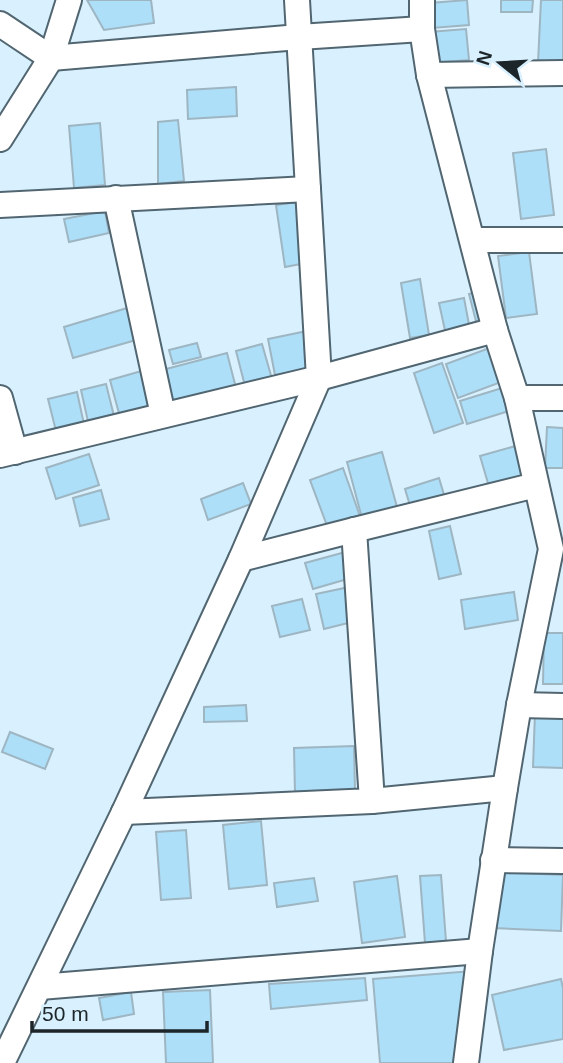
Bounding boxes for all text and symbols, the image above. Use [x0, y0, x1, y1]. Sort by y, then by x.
north arrow [465, 28, 535, 98]
text: N [472, 48, 496, 68]
scale bar [32, 990, 206, 1034]
text: 50 m [42, 1002, 89, 1025]

